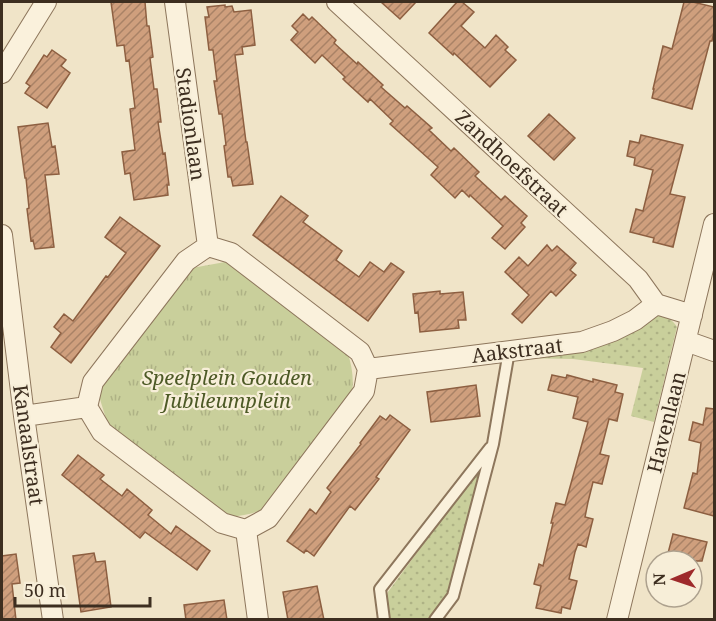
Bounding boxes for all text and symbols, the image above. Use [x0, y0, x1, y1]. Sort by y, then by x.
street label: Stadionlaan [170, 66, 212, 182]
street label: Zandhoefstraat [450, 104, 574, 222]
street label: Aakstraat [470, 331, 564, 369]
park label: Speelplein Gouden Jubileumplein [142, 364, 312, 414]
street label: Havenlaan [640, 368, 692, 476]
street label: Kanaalstraat [7, 383, 51, 507]
north arrow [644, 549, 704, 609]
scale bar [15, 570, 150, 608]
text: N [648, 572, 670, 586]
text: 50 m [24, 578, 66, 602]

